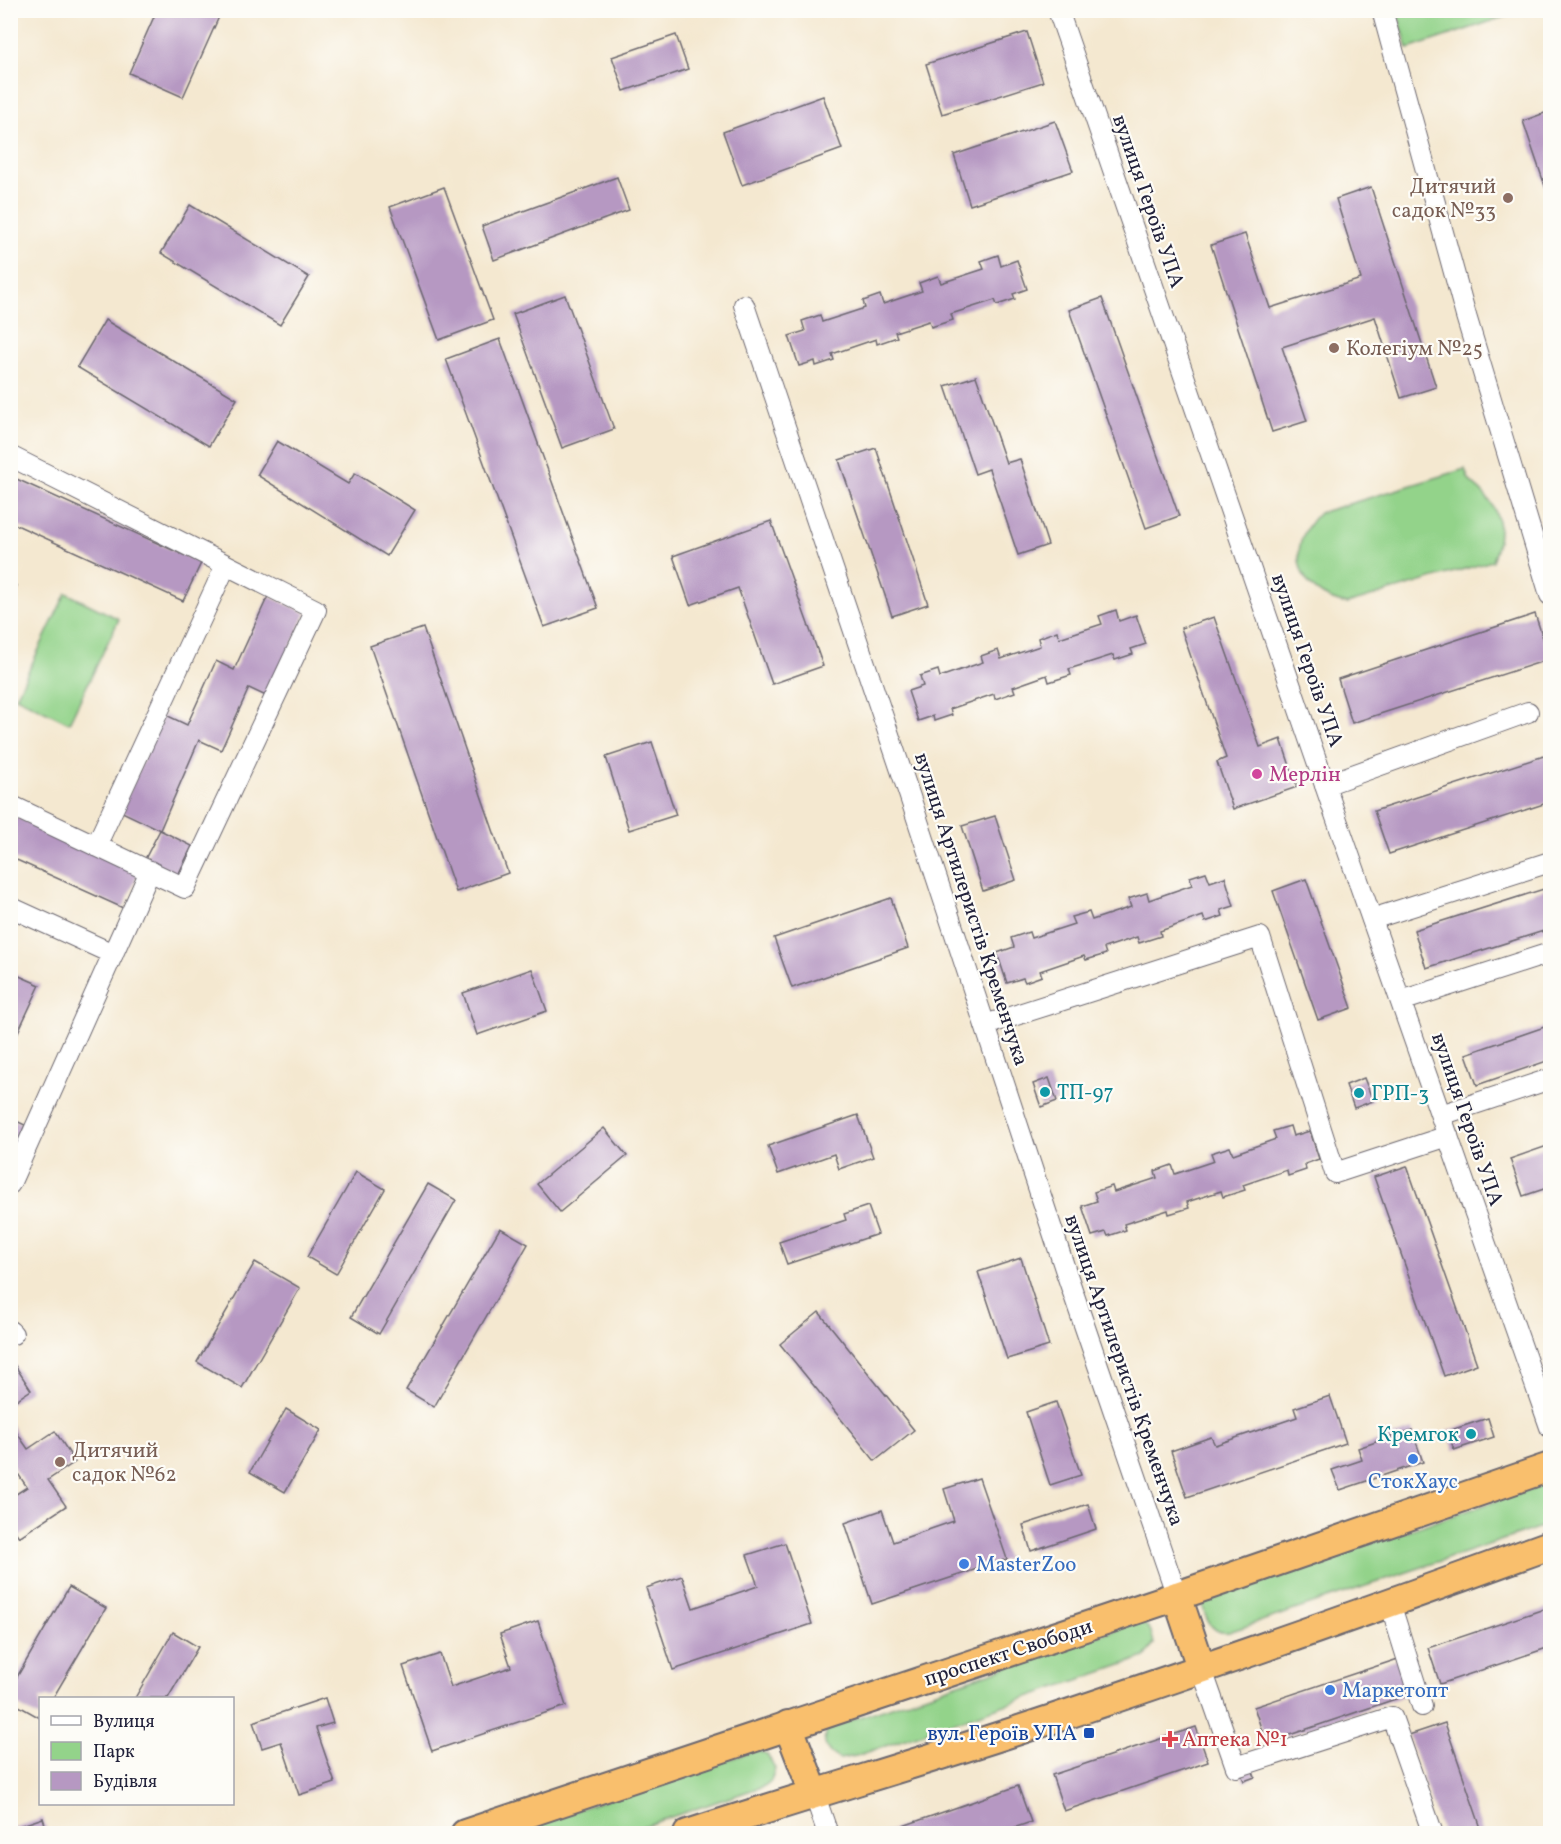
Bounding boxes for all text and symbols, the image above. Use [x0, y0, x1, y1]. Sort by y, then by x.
street label: вулиця Героїв УПА [1104, 111, 1191, 292]
place label: Дитячий садок №33 [1392, 173, 1496, 226]
marker: Дитячий садок №33 [1501, 191, 1515, 205]
place label: Колегіум №25 [1346, 335, 1483, 364]
marker: Колегіум №25 [1327, 341, 1341, 355]
street label: вулиця Героїв УПА [1263, 570, 1350, 751]
street label: вулиця Артилеристів Кременчука [906, 749, 1035, 1070]
place label: Мерлін [1269, 761, 1341, 790]
marker: Мерлін [1250, 767, 1264, 781]
street label: вулиця Героїв УПА [1423, 1029, 1510, 1210]
place label: ТП-97 [1057, 1079, 1114, 1108]
place label: ГРП-3 [1371, 1080, 1429, 1109]
marker: ТП-97 [1038, 1085, 1052, 1099]
marker: ГРП-3 [1352, 1086, 1366, 1100]
street label: вулиця Артилеристів Кременчука [1057, 1211, 1191, 1530]
place label: Кремгок [1377, 1421, 1459, 1450]
marker: Кремгок [1464, 1427, 1478, 1441]
place label: Дитячий садок №62 [72, 1437, 177, 1490]
marker: СтокХаус [1406, 1452, 1420, 1466]
marker: Дитячий садок №62 [53, 1455, 67, 1469]
place label: СтокХаус [1368, 1468, 1458, 1497]
place label: MasterZoo [976, 1551, 1077, 1580]
marker: MasterZoo [957, 1557, 971, 1571]
street label: проспект Свободи [921, 1612, 1097, 1694]
place label: Маркетопт [1342, 1677, 1449, 1706]
marker: Маркетопт [1323, 1683, 1337, 1697]
legend [39, 1697, 234, 1805]
text: Вулиця [93, 1710, 155, 1735]
place label: вул. Героїв УПА [927, 1720, 1077, 1749]
marker: вул. Героїв УПА [1082, 1726, 1096, 1740]
place label: Аптека №1 [1182, 1726, 1288, 1755]
marker: Аптека №1 [1163, 1732, 1177, 1746]
text: Парк [93, 1740, 135, 1765]
text: Будівля [93, 1770, 157, 1795]

